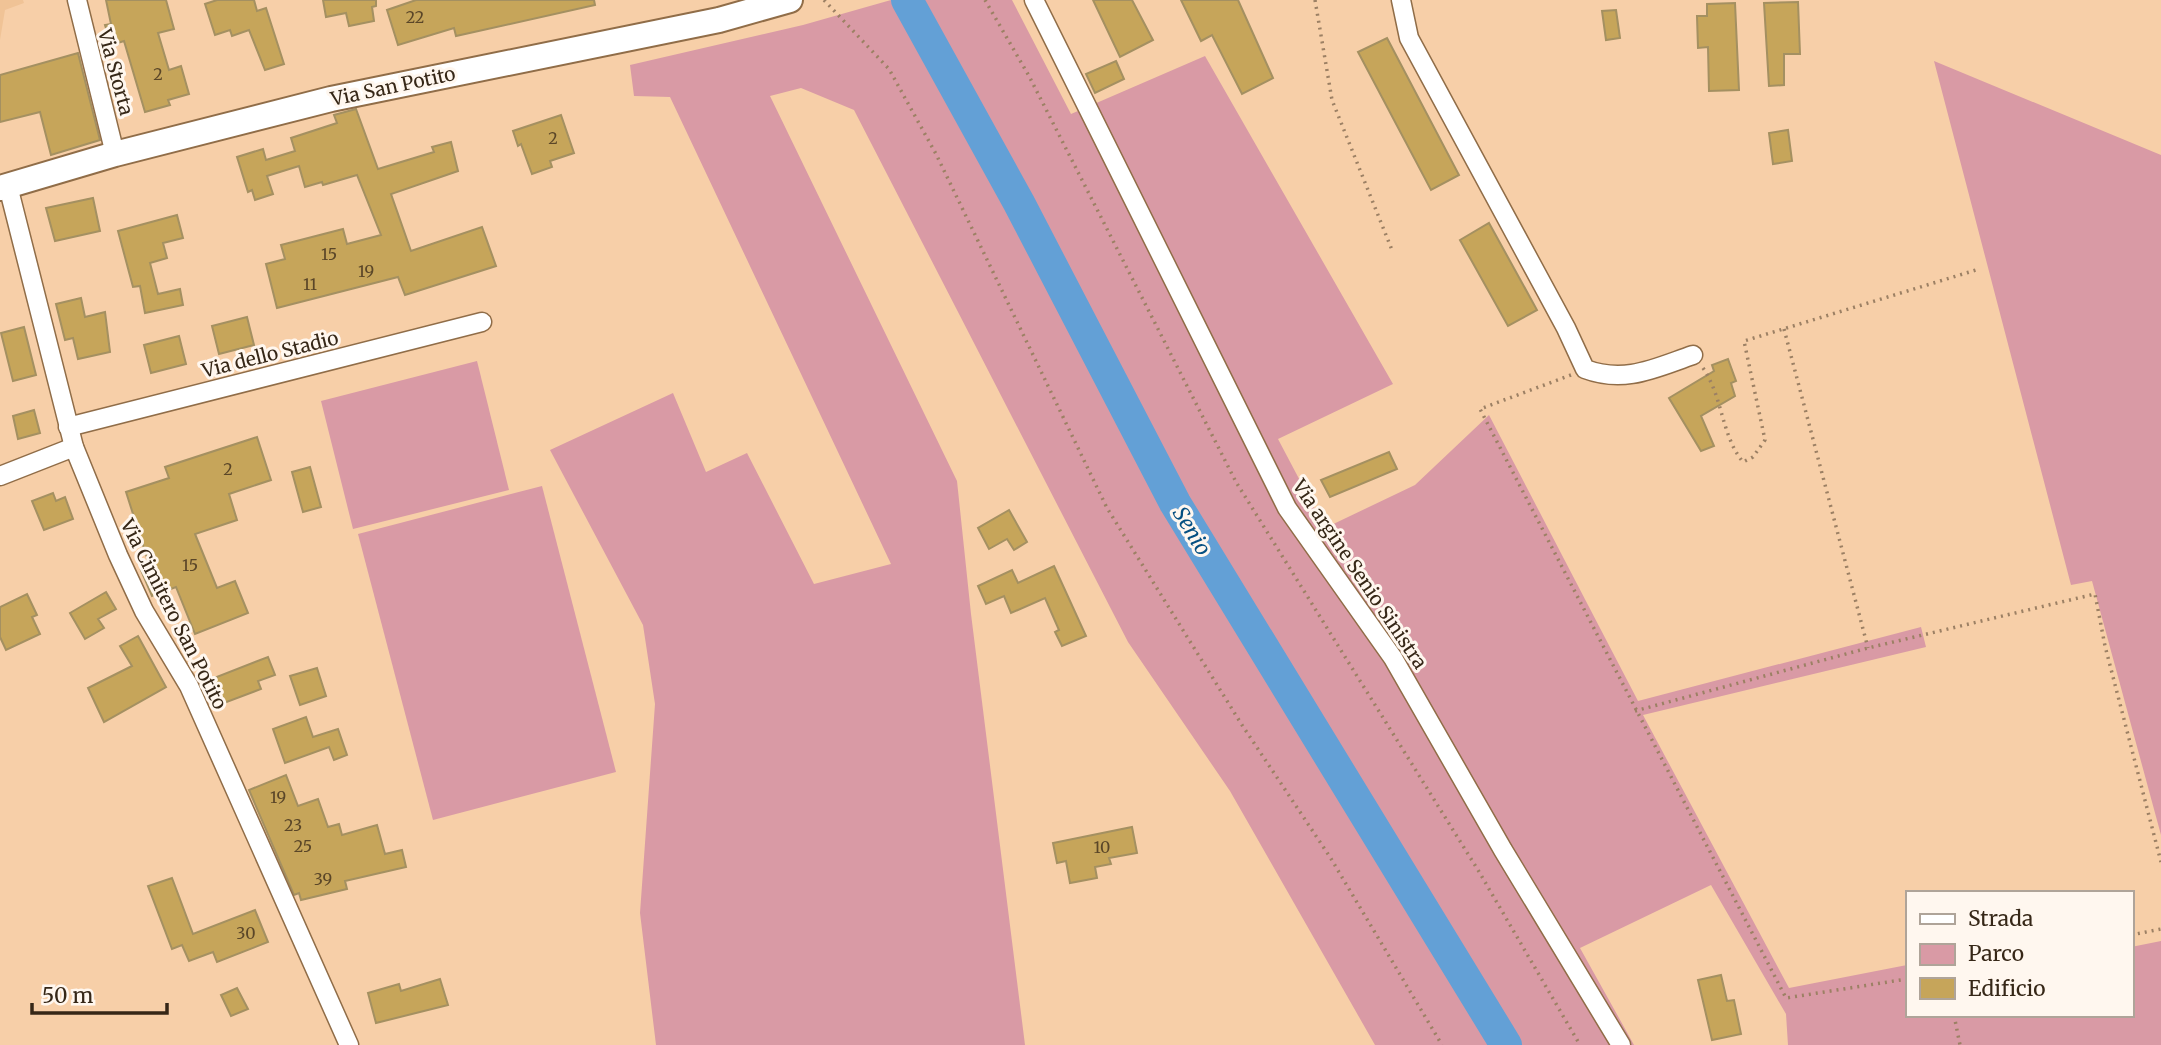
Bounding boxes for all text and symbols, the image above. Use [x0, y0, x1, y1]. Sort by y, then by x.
house number: 22 [406, 7, 424, 27]
street label: Via Storta [93, 25, 139, 118]
street label: Via San Potito [328, 61, 458, 111]
house number: 2 [153, 64, 163, 84]
house number: 2 [548, 128, 558, 148]
house number: 15 [321, 244, 337, 264]
house number: 19 [358, 261, 374, 281]
house number: 11 [303, 274, 317, 294]
street label: Via dello Stadio [198, 325, 341, 383]
house number: 2 [223, 459, 233, 479]
street label: Via argine Senio Sinistra [1287, 474, 1432, 673]
water label: Senio [1167, 502, 1217, 560]
street label: Via Cimitero San Potito [115, 514, 232, 713]
house number: 15 [182, 555, 198, 575]
house number: 19 [270, 787, 286, 807]
house number: 23 [284, 815, 302, 835]
house number: 25 [294, 836, 312, 856]
house number: 10 [1094, 837, 1110, 857]
house number: 39 [314, 869, 332, 889]
legend [1906, 891, 2133, 1017]
text: Strada [1968, 905, 2033, 932]
house number: 30 [236, 923, 256, 943]
text: Parco [1968, 940, 2024, 967]
scale bar [32, 972, 166, 1016]
text: Edificio [1968, 975, 2045, 1002]
text: 50 m [42, 982, 93, 1009]

